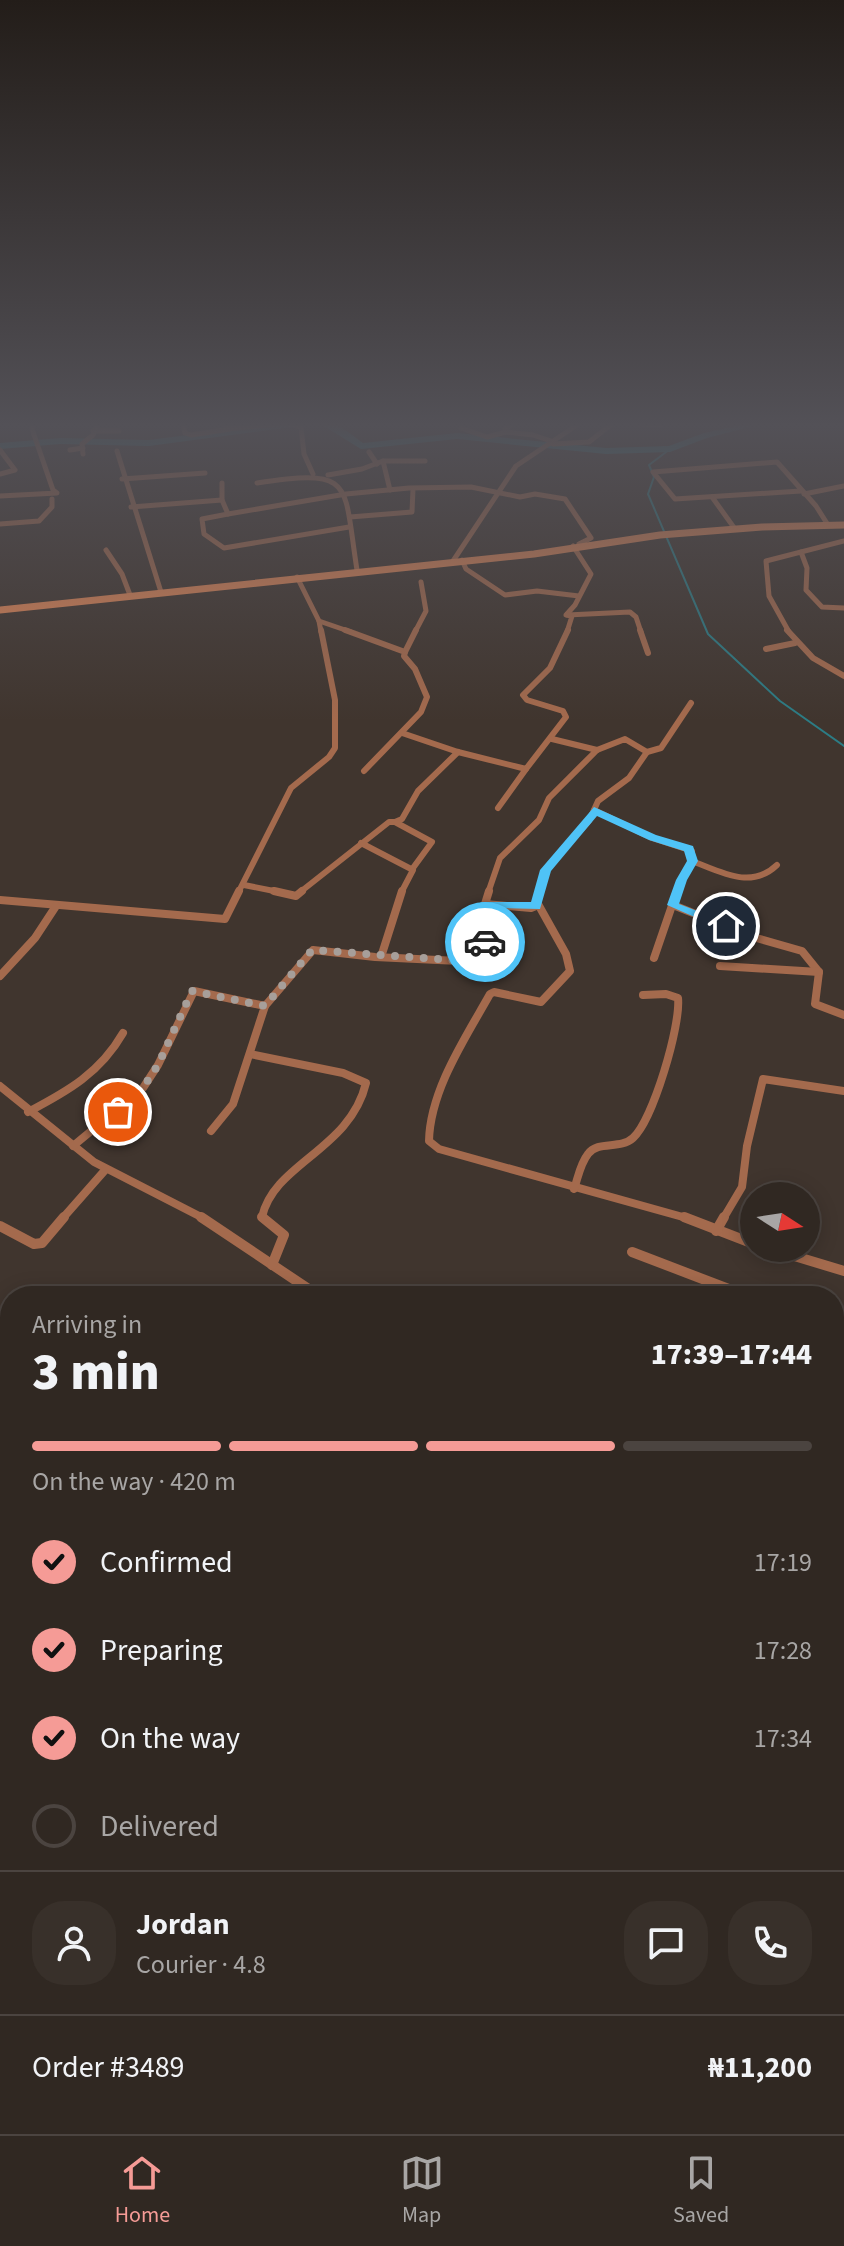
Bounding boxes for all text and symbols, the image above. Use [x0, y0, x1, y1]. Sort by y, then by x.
pin [692, 892, 760, 960]
courier [445, 902, 525, 982]
icon: home [704, 904, 748, 948]
icon: car [463, 920, 507, 964]
pin [84, 1078, 152, 1146]
icon: bag [96, 1090, 140, 1134]
north arrow [740, 1182, 820, 1262]
map controls [740, 1182, 820, 1262]
text: Arriving in [32, 1306, 142, 1343]
text: 17:39–17:44 [651, 1333, 812, 1376]
text: 3 min [32, 1336, 160, 1410]
text: On the way · 420 m [32, 1463, 236, 1500]
icon: check [32, 1540, 76, 1584]
text: Confirmed [100, 1541, 233, 1584]
text: 17:19 [754, 1544, 812, 1581]
icon: check [32, 1628, 76, 1672]
text: Preparing [100, 1629, 223, 1672]
text: 17:28 [754, 1632, 812, 1669]
icon: check [32, 1716, 76, 1760]
text: On the way [100, 1717, 240, 1760]
text: 17:34 [754, 1720, 812, 1757]
text: Delivered [100, 1805, 219, 1848]
button: person [32, 1901, 116, 1985]
button: chat [624, 1901, 708, 1985]
button: phone [728, 1901, 812, 1985]
text: Jordan [136, 1903, 230, 1946]
text: Courier · 4.8 [136, 1946, 266, 1983]
text: Order #3489 [32, 2046, 185, 2089]
text: ₦11,200 [708, 2046, 812, 2089]
tab: Home [115, 2151, 170, 2231]
tab: Map [400, 2151, 444, 2231]
tab: Saved [673, 2151, 729, 2231]

